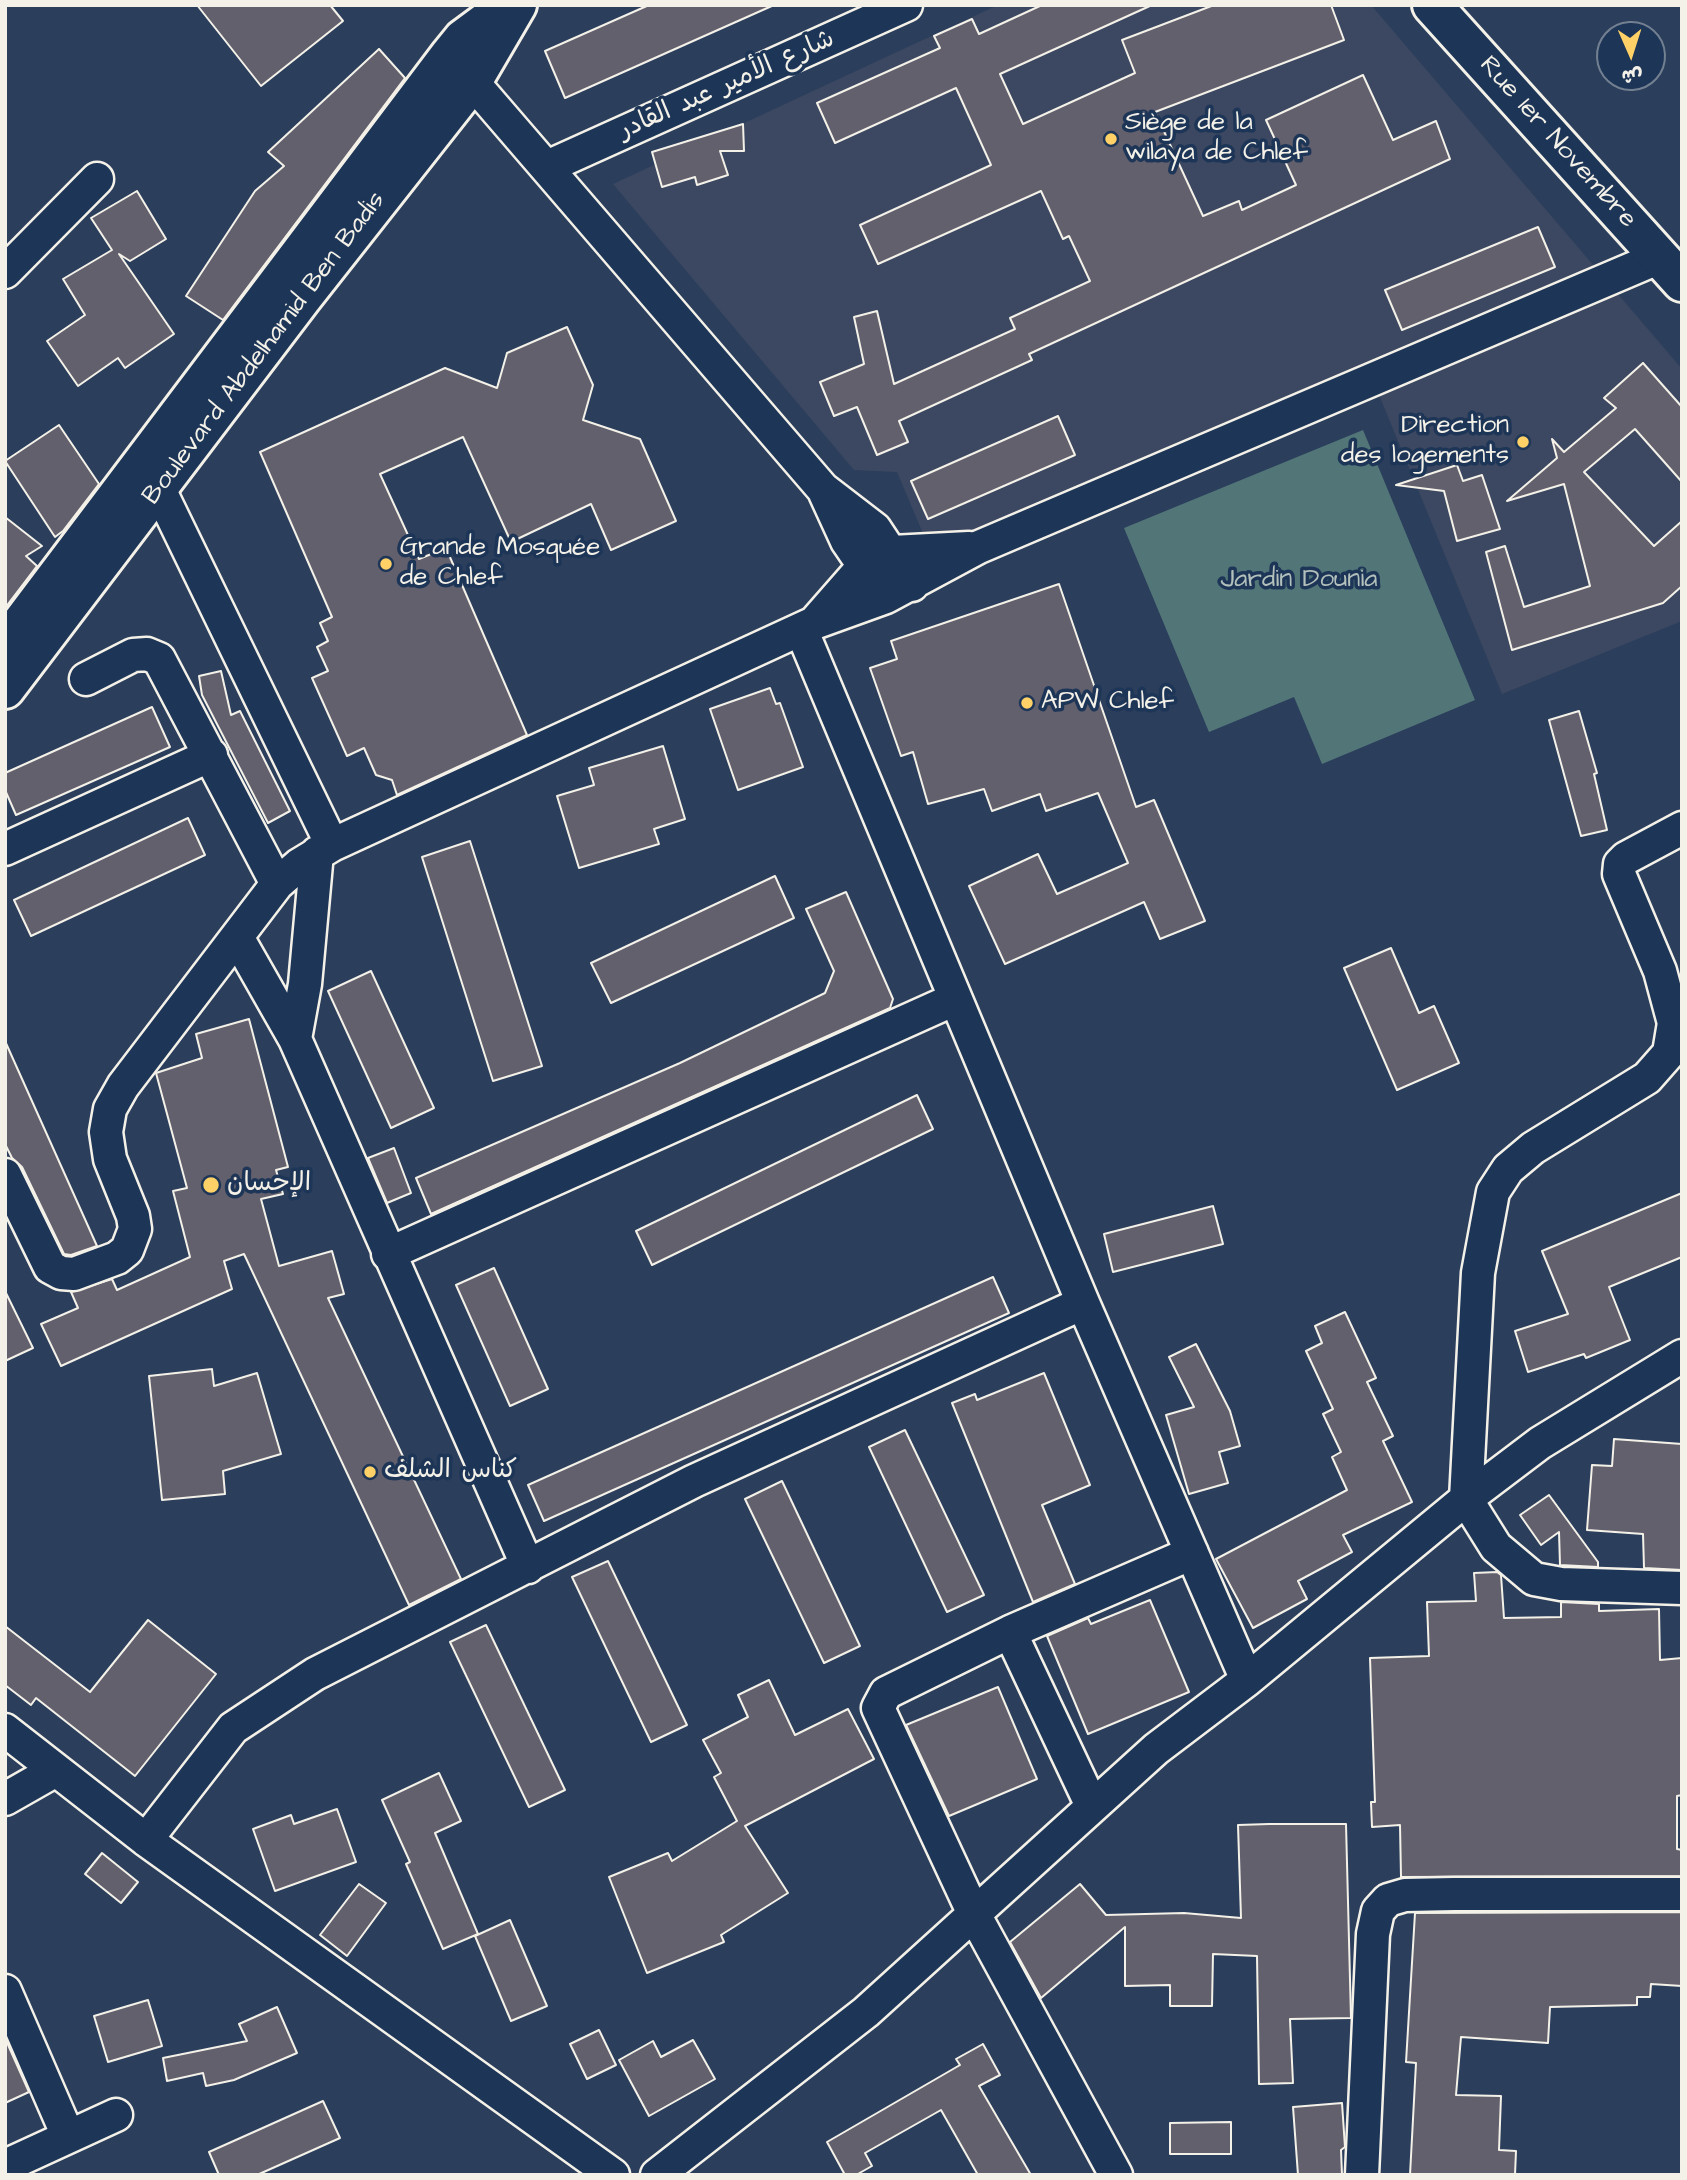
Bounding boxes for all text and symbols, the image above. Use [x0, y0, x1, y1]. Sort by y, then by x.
north arrow [1596, 21, 1666, 91]
street label: شارع الأمير عبد القادر [614, 24, 840, 148]
street label: Rue 1er Novembre [1472, 51, 1642, 235]
text: ش [1621, 61, 1643, 90]
place label: Siège de la wilaya de Chlef [1125, 108, 1308, 170]
marker: Siège de la wilaya de Chlef [1103, 131, 1119, 147]
street label: Boulevard Abdelhamid Ben Badis [137, 186, 393, 512]
place label: Direction des logements [1341, 411, 1509, 472]
marker: Direction des logements [1515, 434, 1531, 450]
place label: Grande Mosquée de Chlef [400, 533, 600, 594]
marker: Grande Mosquée de Chlef [378, 556, 394, 572]
park label: Jardin Dounia [1221, 565, 1377, 597]
place label: APW Chlef [1041, 687, 1174, 719]
marker: APW Chlef [1019, 695, 1035, 711]
place label: الإحسان [227, 1169, 311, 1201]
marker: الإحسان [201, 1175, 221, 1195]
place label: كناس الشلف [384, 1456, 517, 1488]
marker: كناس الشلف [362, 1464, 378, 1480]

